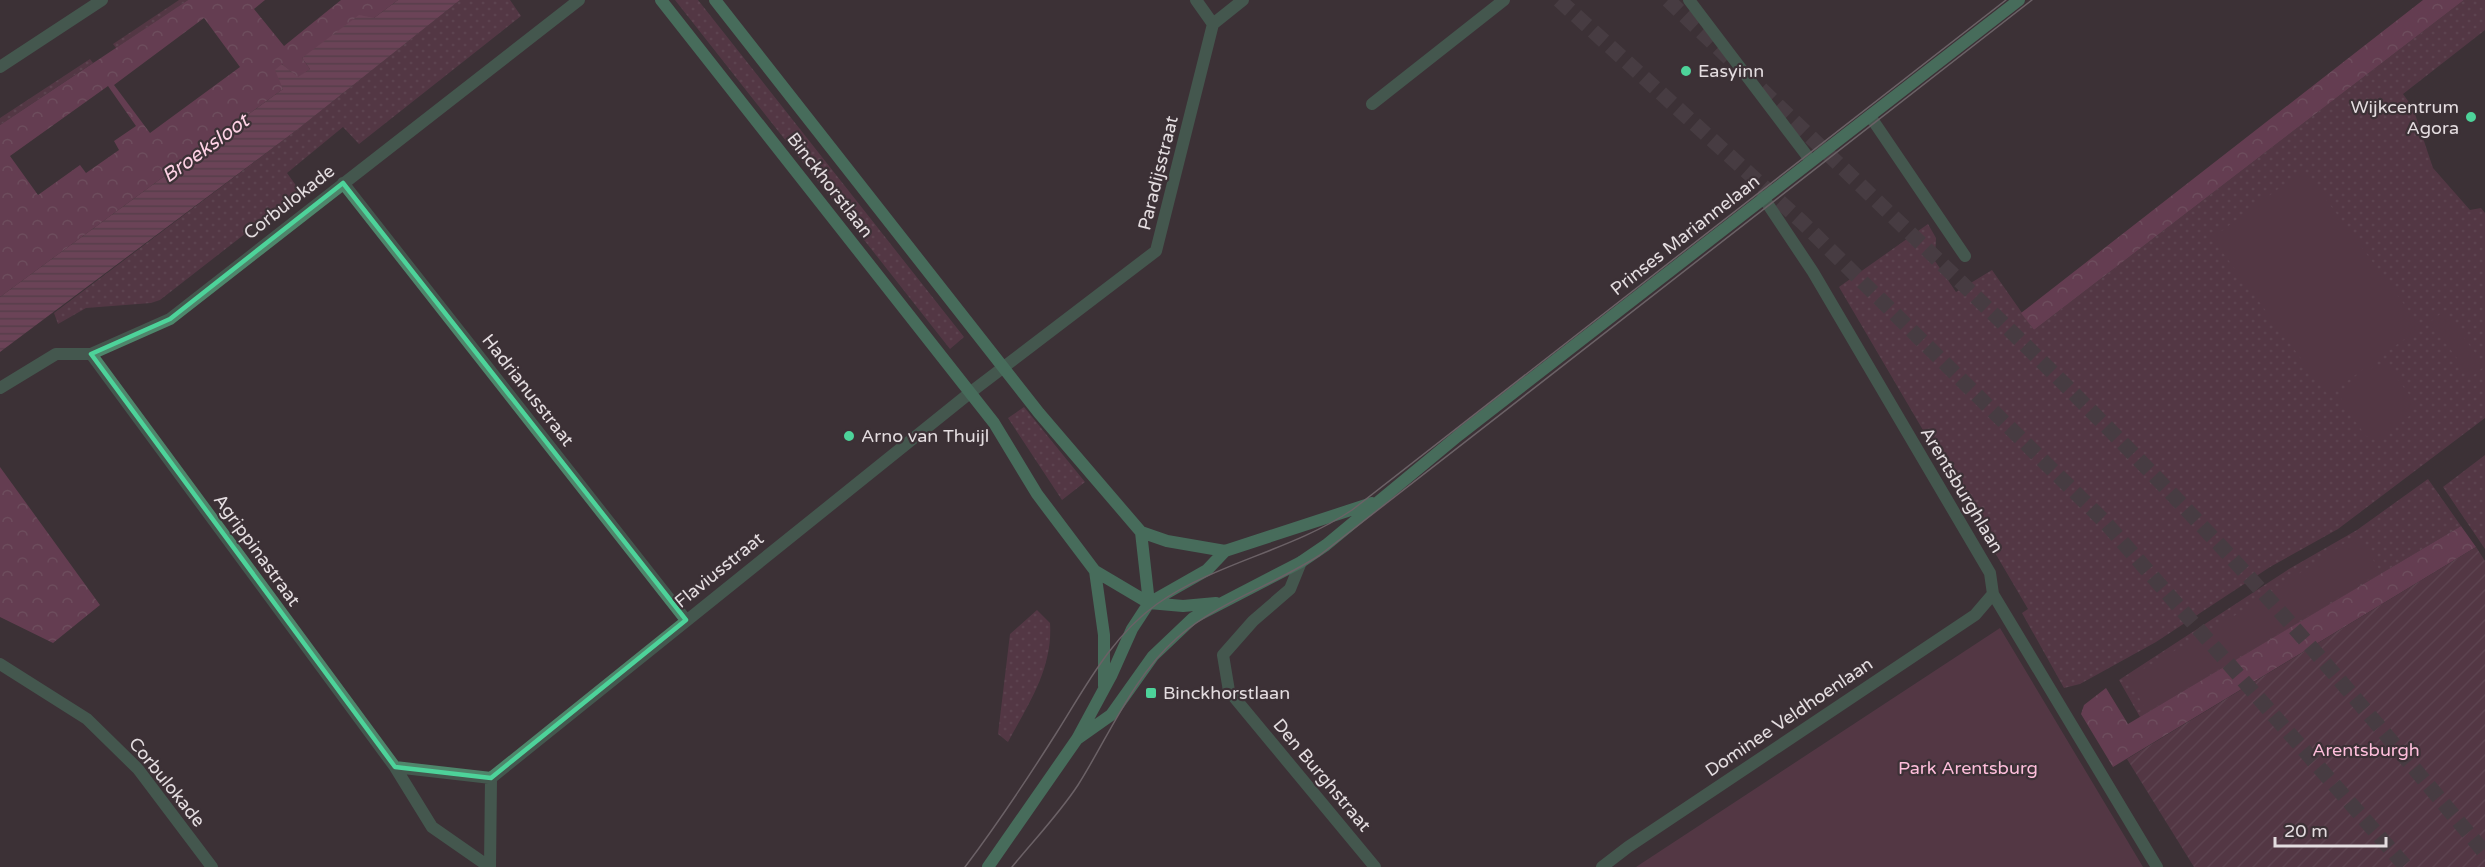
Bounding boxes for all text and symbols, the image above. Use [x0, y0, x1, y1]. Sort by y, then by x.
place label: Easyinn [1698, 60, 1764, 82]
marker: Easyinn [1679, 64, 1693, 78]
place label: Wijkcentrum Agora [2351, 96, 2459, 139]
water label: Broeksloot [157, 108, 256, 188]
marker: Wijkcentrum Agora [2464, 110, 2478, 124]
street label: Paradijsstraat [1133, 113, 1183, 232]
street label: Binckhorstlaan [782, 128, 878, 242]
street label: Corbulokade [239, 160, 339, 244]
street label: Prinses Mariannelaan [1606, 170, 1764, 300]
street label: Hadrianusstraat [477, 330, 579, 451]
street label: Arentsburghlaan [1916, 423, 2008, 557]
place label: Arno van Thuijl [861, 425, 989, 447]
marker: Arno van Thuijl [842, 429, 856, 443]
street label: Agrippinastraat [209, 490, 305, 611]
street label: Flaviusstraat [670, 527, 768, 613]
street label: Dominee Veldhoenlaan [1701, 653, 1877, 781]
place label: Binckhorstlaan [1163, 682, 1290, 704]
marker: Binckhorstlaan [1144, 686, 1158, 700]
street label: Den Burghstraat [1268, 714, 1376, 836]
street label: Corbulokade [124, 733, 210, 831]
park label: Arentsburgh [2312, 739, 2420, 761]
park label: Park Arentsburg [1898, 757, 2038, 779]
scale bar [2275, 810, 2386, 848]
text: 20 m [2284, 820, 2328, 842]

